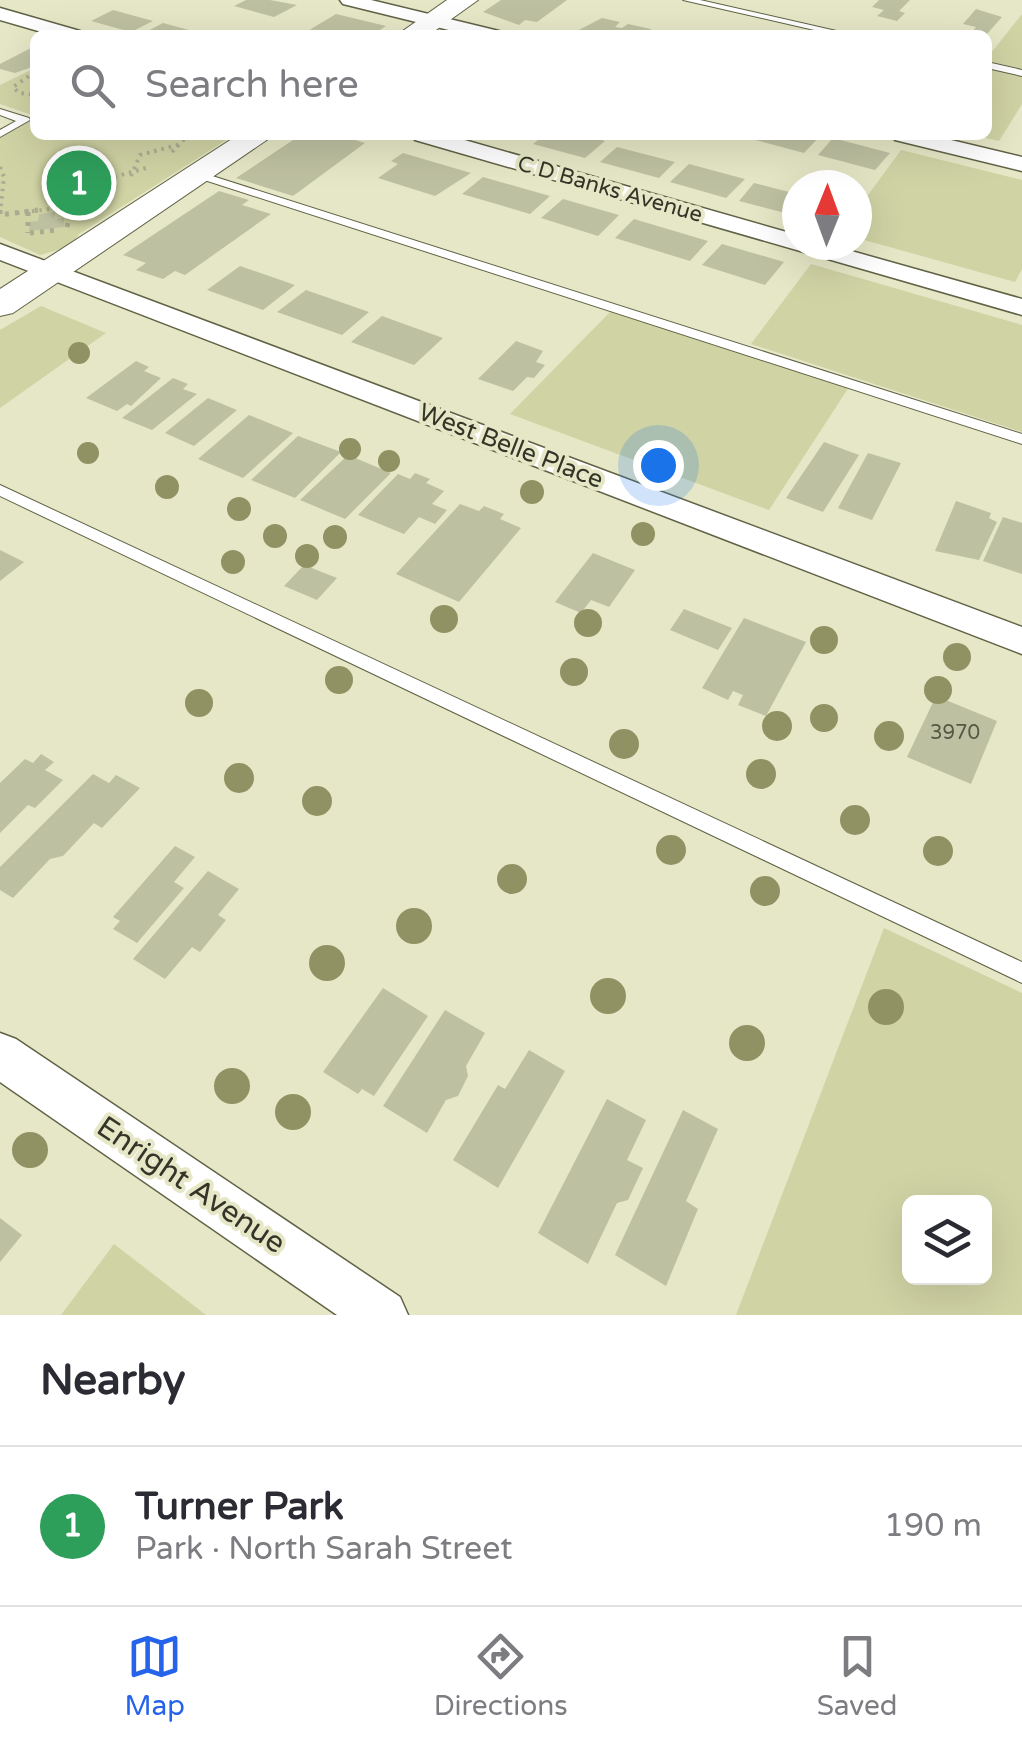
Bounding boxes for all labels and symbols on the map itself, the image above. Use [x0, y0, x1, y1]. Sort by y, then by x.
pin: 1 [46, 146, 112, 220]
street label: C D Banks Avenue [515, 150, 705, 228]
north arrow [782, 170, 872, 260]
street label: West Belle Place [415, 397, 607, 495]
your location [633, 440, 684, 491]
house number: 3970 [930, 721, 980, 745]
street label: Enright Avenue [90, 1108, 292, 1262]

